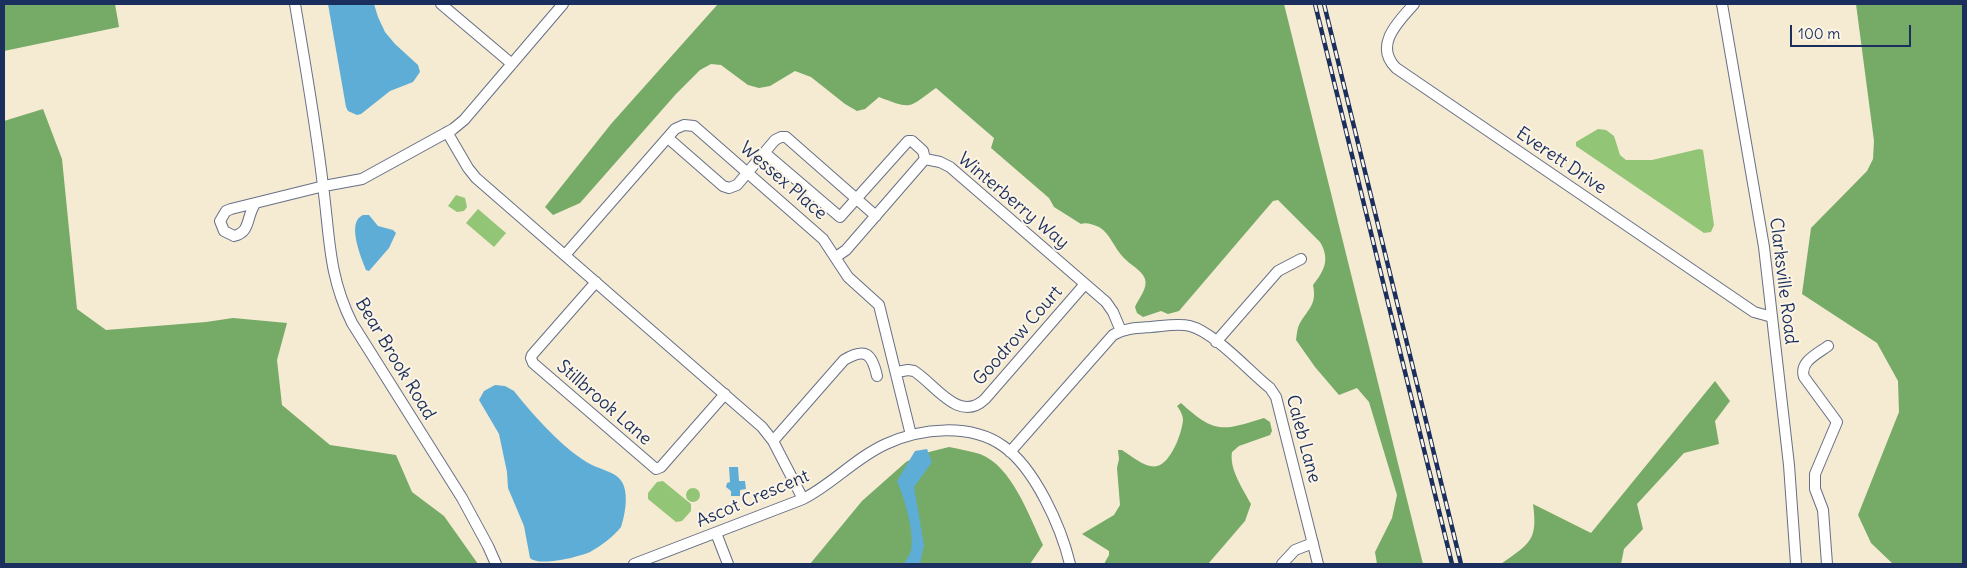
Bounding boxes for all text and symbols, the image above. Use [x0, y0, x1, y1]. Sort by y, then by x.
scale bar [1792, 15, 1913, 47]
text: 100 m [1798, 24, 1840, 43]
street label: Everett Drive [1512, 123, 1610, 199]
street label: Wessex Place [735, 137, 831, 225]
street label: Winterberry Way [953, 148, 1073, 254]
street label: Clarksville Road [1764, 216, 1802, 346]
street label: Goodrow Court [969, 282, 1067, 390]
street label: Bear Brook Road [350, 294, 440, 424]
street label: Stillbrook Lane [552, 356, 656, 450]
street label: Caleb Lane [1281, 393, 1325, 485]
street label: Ascot Crescent [693, 466, 813, 532]

